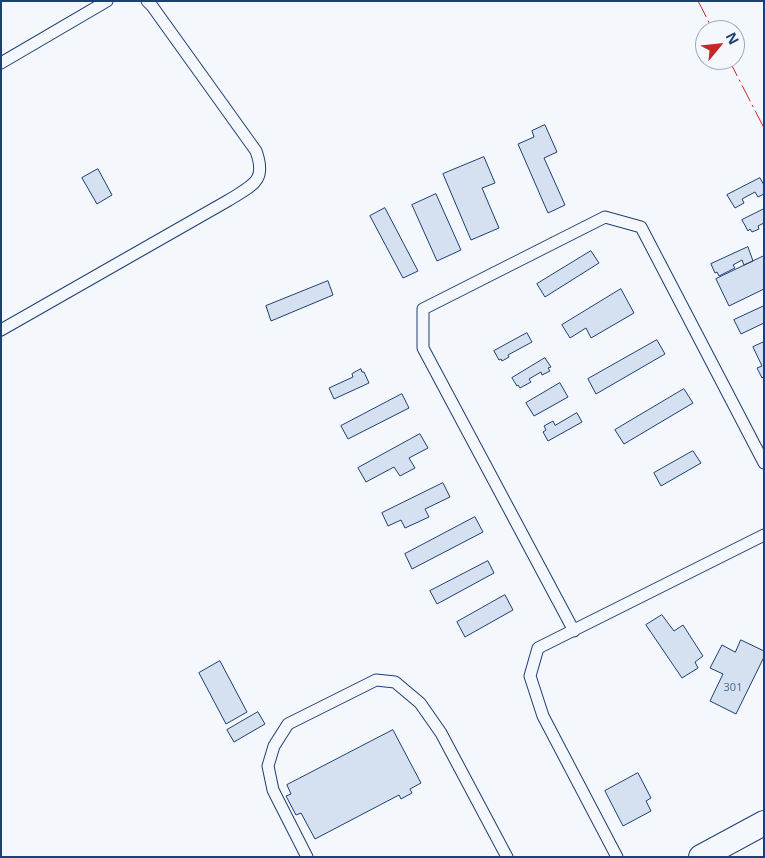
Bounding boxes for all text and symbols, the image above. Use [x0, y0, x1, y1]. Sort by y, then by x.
north arrow [695, 20, 745, 70]
text: N [722, 29, 744, 48]
house number: 301 [724, 681, 742, 695]

